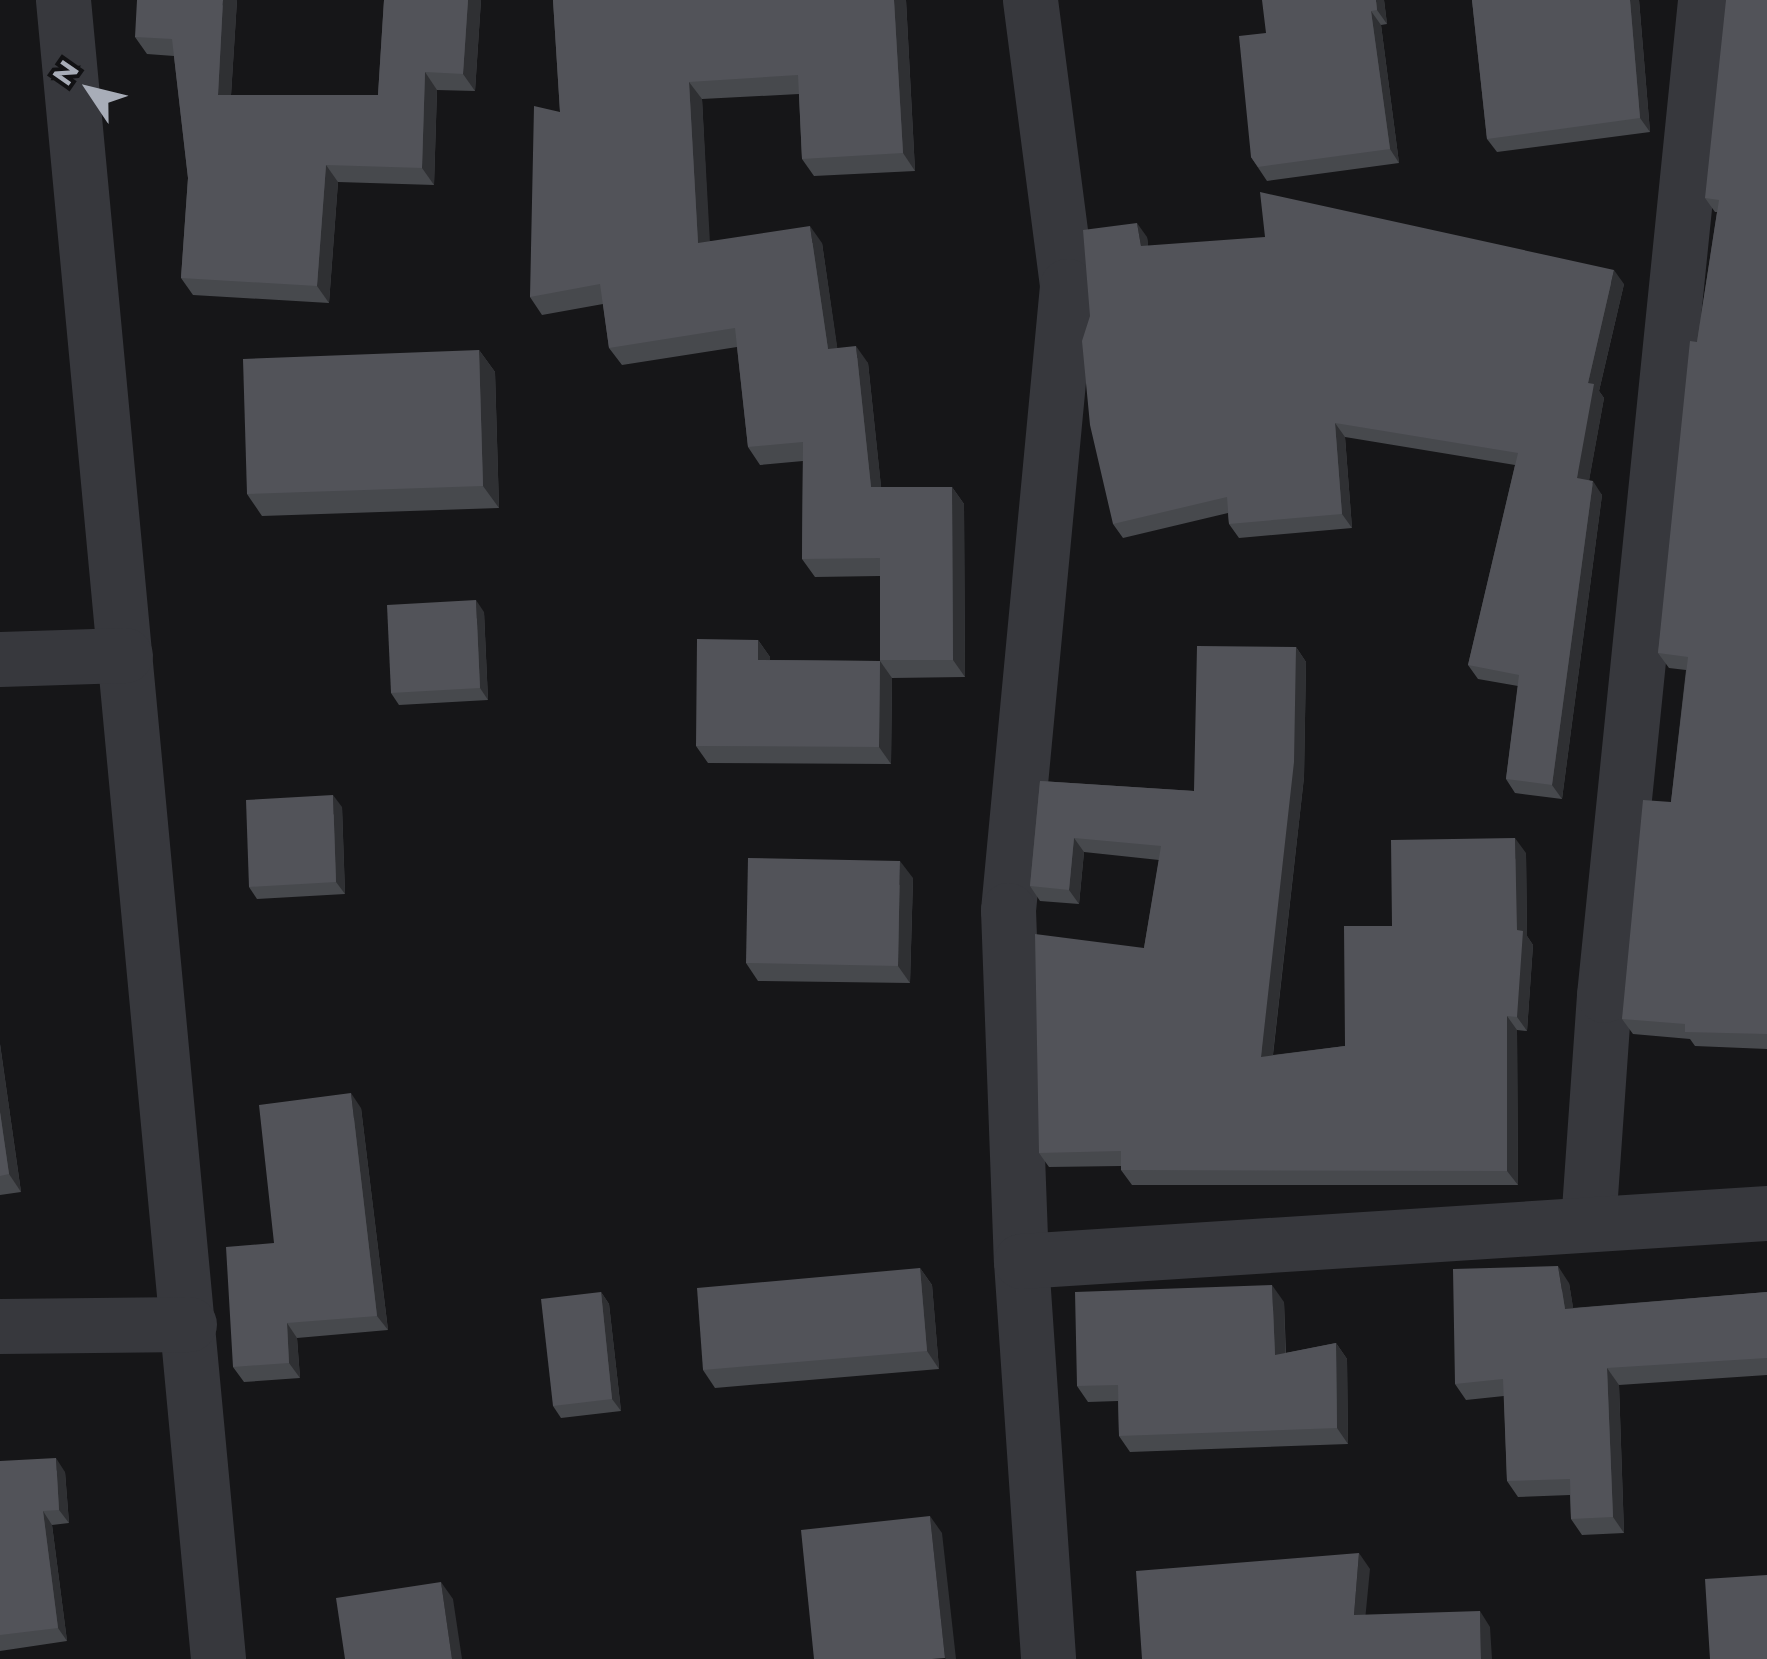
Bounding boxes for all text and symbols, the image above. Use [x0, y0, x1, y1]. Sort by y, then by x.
north arrow [40, 40, 140, 140]
text: N [45, 54, 86, 92]

